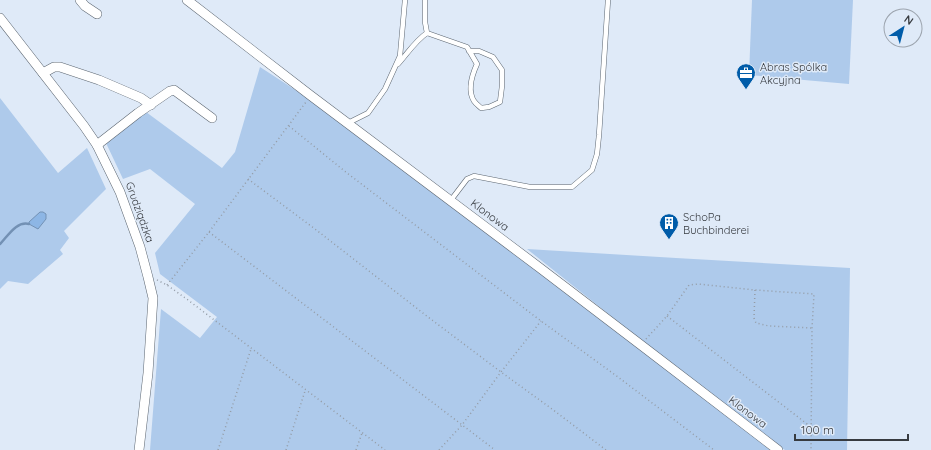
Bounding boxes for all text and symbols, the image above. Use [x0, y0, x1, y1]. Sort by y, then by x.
north arrow [883, 8, 923, 48]
text: N [901, 12, 916, 28]
place label: Abras Spólka Akcyjna [760, 60, 827, 87]
office icon: Abras Spólka Akcyjna [735, 62, 757, 90]
street label: Grudziądzka [123, 180, 157, 244]
street label: Klonowa [468, 196, 512, 234]
place label: SchoPa Buchbinderei [683, 210, 749, 237]
building icon: SchoPa Buchbinderei [658, 212, 680, 240]
street label: Klonowa [726, 393, 770, 431]
scale bar [795, 416, 908, 442]
text: 100 m [801, 422, 834, 437]

